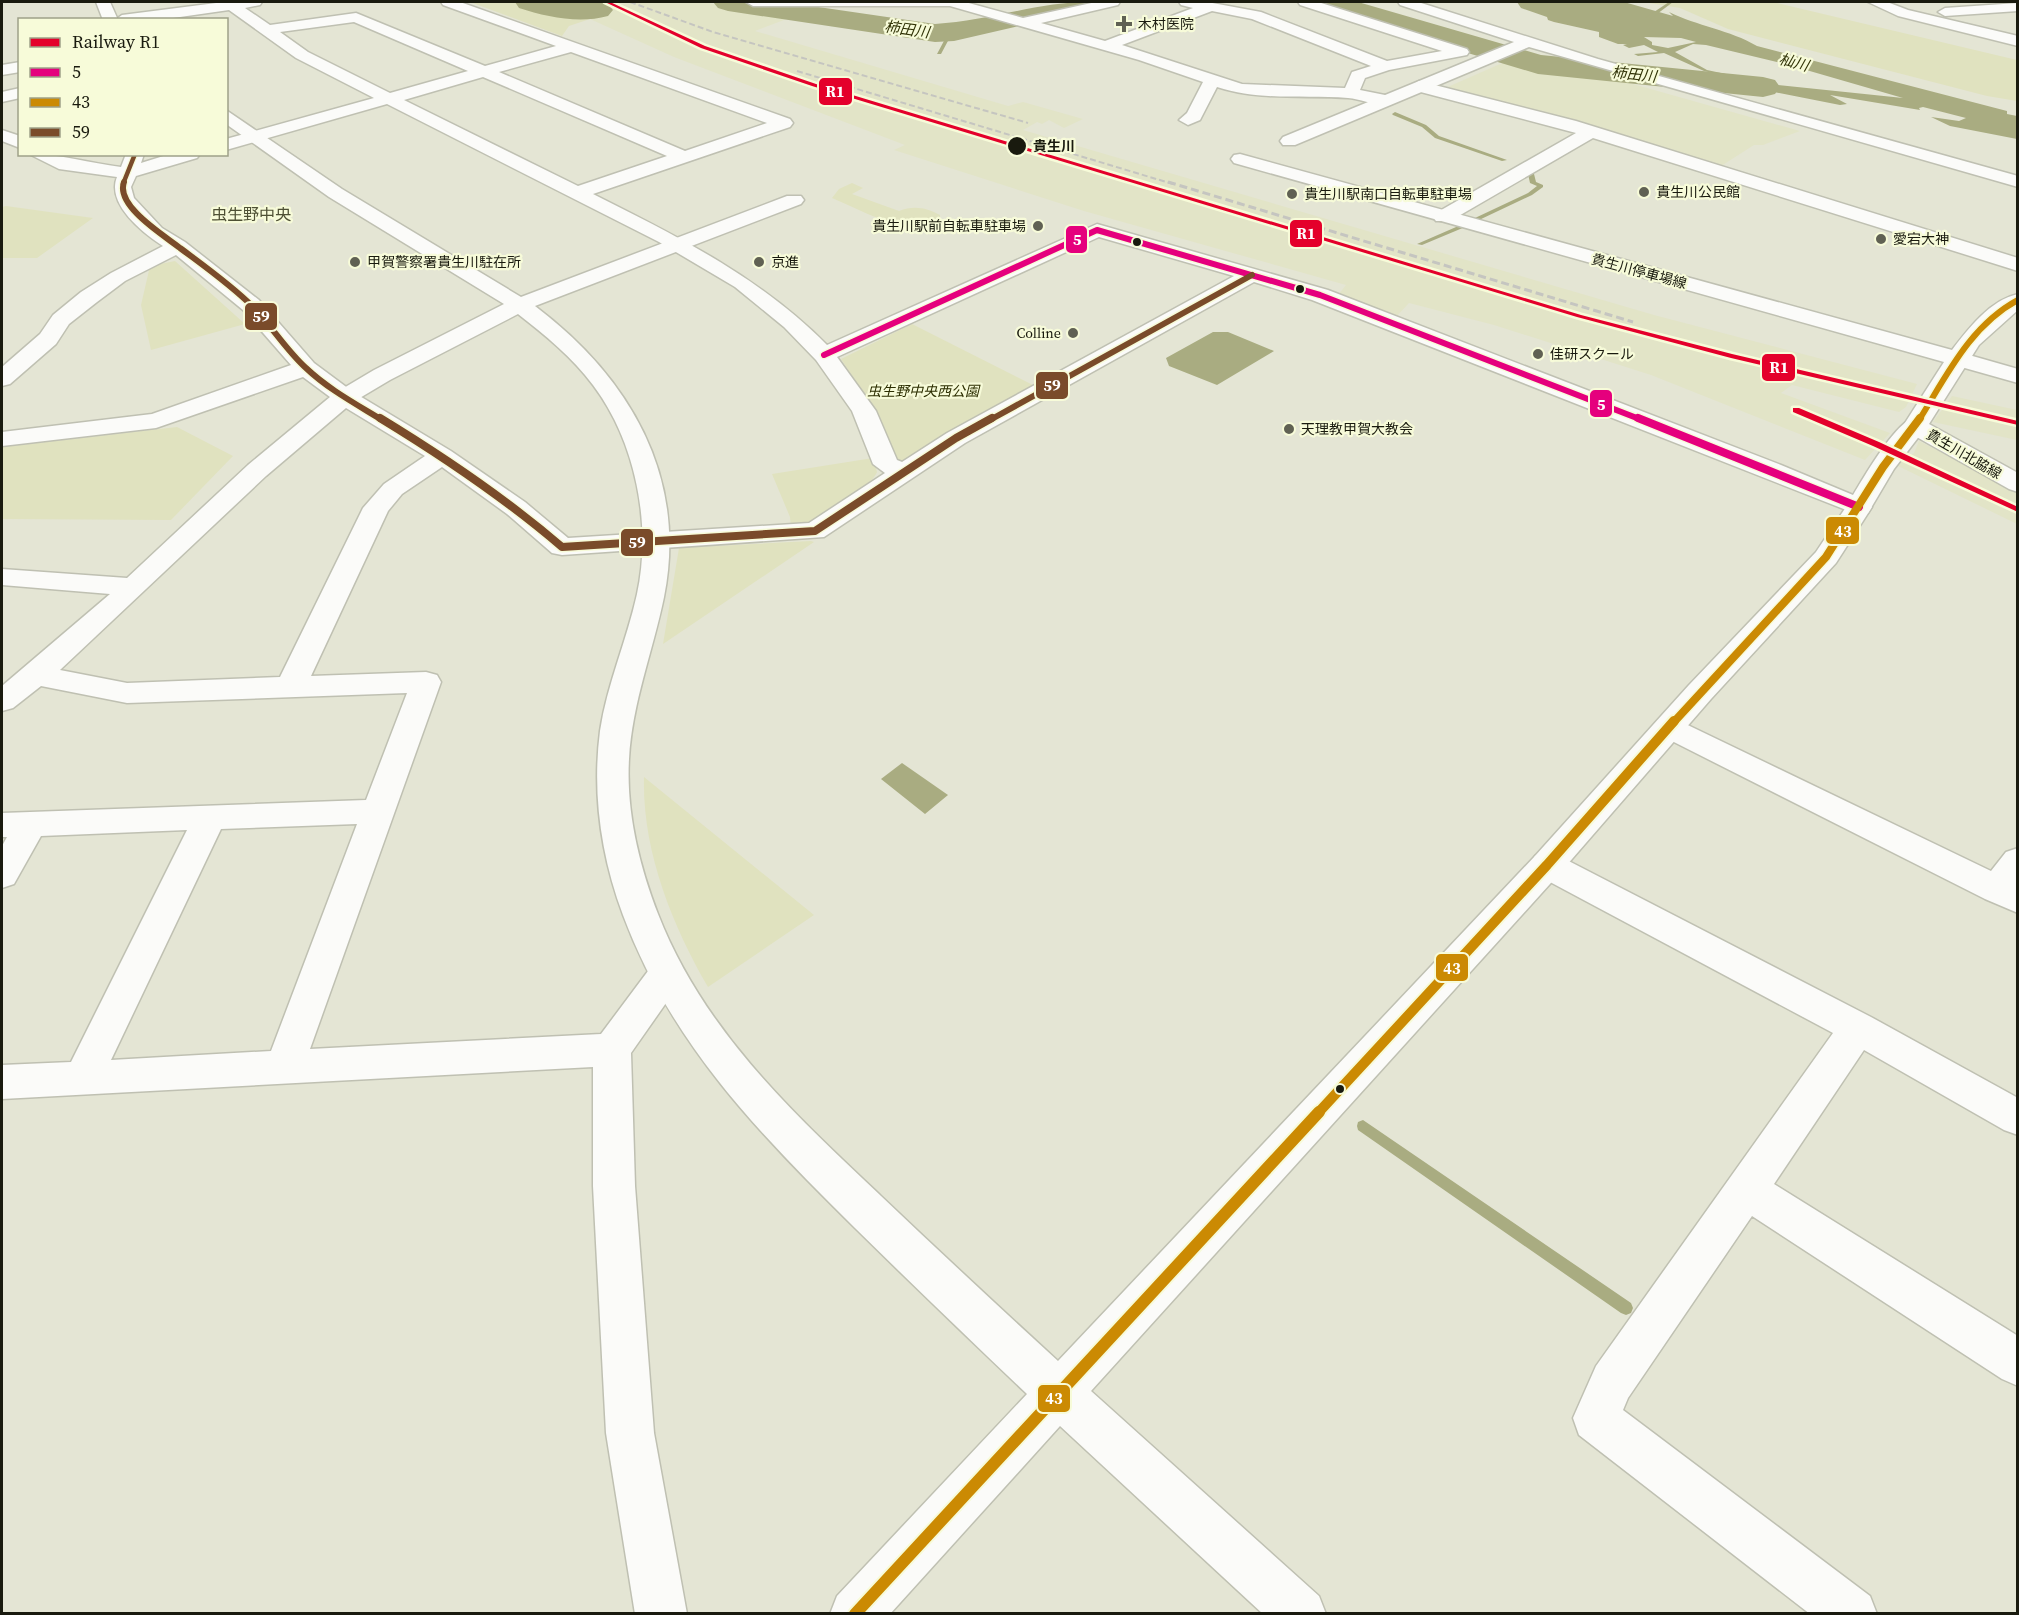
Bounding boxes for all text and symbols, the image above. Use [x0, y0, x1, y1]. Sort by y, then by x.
place label: 木村医院 [1138, 14, 1194, 34]
water label: 柿田川 [883, 15, 933, 43]
marker: 木村医院 [1115, 15, 1133, 33]
legend [18, 18, 228, 156]
text: Railway R1 [72, 29, 160, 54]
water label: 杣川 [1777, 48, 1813, 77]
text: 5 [72, 59, 81, 84]
water label: 柿田川 [1611, 61, 1659, 87]
line badge: R1 [818, 77, 853, 106]
text: R1 [825, 80, 845, 102]
text: 43 [72, 89, 90, 114]
text: 59 [72, 119, 90, 144]
marker: 貴生川 [1006, 135, 1028, 157]
place label: 貴生川 [1033, 136, 1075, 156]
place label: 貴生川公民館 [1656, 182, 1740, 202]
place label: 貴生川駅南口自転車駐車場 [1304, 184, 1472, 204]
marker: 貴生川公民館 [1637, 185, 1651, 199]
marker: 貴生川駅南口自転車駐車場 [1285, 187, 1299, 201]
district label: 虫生野中央 [211, 203, 291, 225]
place label: 貴生川駅前自転車駐車場 [872, 216, 1026, 236]
marker: 貴生川駅前自転車駐車場 [1031, 219, 1045, 233]
line badge: R1 [1289, 219, 1323, 248]
text: R1 [1296, 222, 1316, 244]
line badge: 5 [1065, 225, 1088, 254]
text: 5 [1073, 228, 1082, 250]
place label: 愛宕大神 [1893, 229, 1949, 249]
marker: 愛宕大神 [1874, 232, 1888, 246]
unlabelled marker [1131, 236, 1143, 248]
street label: 貴生川停車場線 [1589, 249, 1689, 293]
place label: 甲賀警察署貴生川駐在所 [367, 252, 521, 272]
place label: 京進 [771, 252, 799, 272]
marker: 甲賀警察署貴生川駐在所 [348, 255, 362, 269]
marker: 京進 [752, 255, 766, 269]
unlabelled marker [1294, 283, 1306, 295]
line badge: 59 [244, 302, 278, 331]
text: 59 [252, 305, 270, 327]
place label: Colline [1016, 323, 1061, 343]
marker: Colline [1066, 326, 1080, 340]
place label: 佳研スクール [1550, 344, 1634, 364]
marker: 佳研スクール [1531, 347, 1545, 361]
line badge: R1 [1761, 353, 1796, 382]
text: R1 [1769, 356, 1789, 378]
line badge: 59 [1035, 371, 1069, 400]
text: 59 [1043, 374, 1061, 396]
park label: 虫生野中央西公園 [867, 381, 981, 401]
line badge: 5 [1589, 389, 1613, 418]
text: 5 [1597, 393, 1606, 415]
place label: 天理教甲賀大教会 [1301, 419, 1413, 439]
marker: 天理教甲賀大教会 [1282, 422, 1296, 436]
street label: 貴生川北脇線 [1923, 424, 2005, 484]
line badge: 43 [1825, 516, 1860, 545]
text: 43 [1834, 520, 1852, 542]
line badge: 59 [620, 528, 654, 557]
text: 59 [628, 531, 646, 553]
line badge: 43 [1435, 953, 1469, 982]
text: 43 [1443, 957, 1461, 979]
unlabelled marker [1334, 1083, 1346, 1095]
line badge: 43 [1037, 1384, 1071, 1413]
text: 43 [1045, 1387, 1063, 1409]

